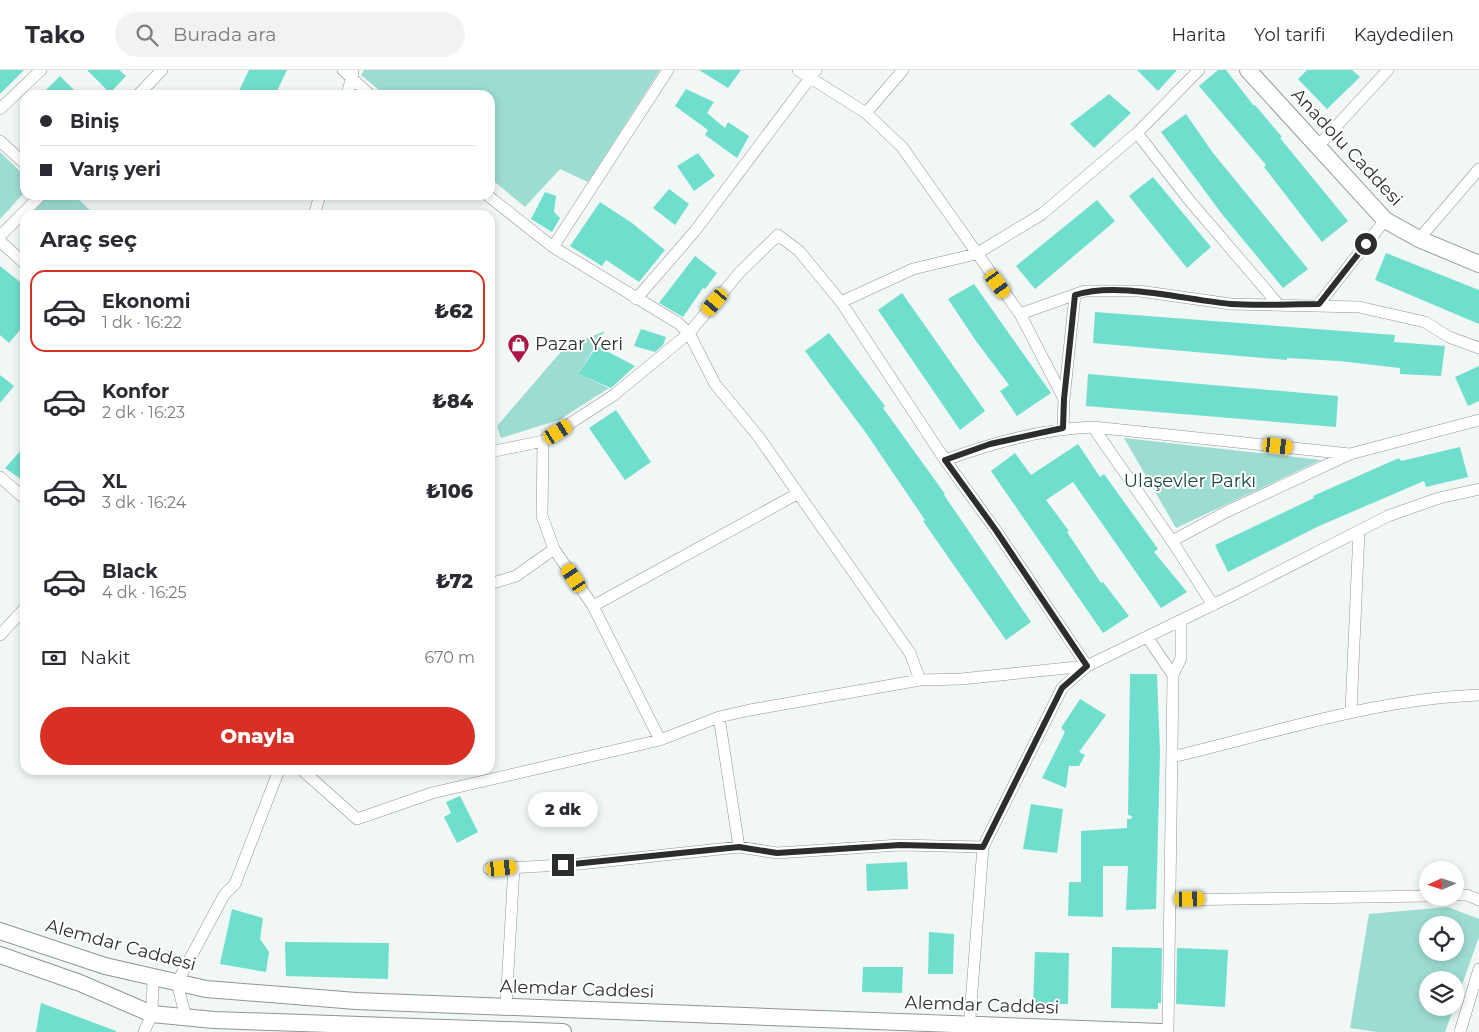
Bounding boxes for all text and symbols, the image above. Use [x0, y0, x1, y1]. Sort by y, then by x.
search box [115, 12, 465, 57]
text: Tako [25, 20, 85, 49]
icon: search [133, 21, 161, 49]
text: Burada ara [173, 23, 276, 46]
text: Harita [1171, 24, 1226, 46]
text: Yol tarifi [1254, 24, 1326, 46]
text: Kaydedilen [1354, 24, 1454, 46]
street label: Anadolu Caddesi [1287, 84, 1407, 210]
text: Biniş [70, 110, 119, 133]
text: Varış yeri [70, 158, 161, 181]
text: Araç seç [40, 226, 137, 253]
route start [1355, 233, 1377, 255]
car [983, 267, 1012, 301]
car [699, 286, 730, 318]
icon: car [42, 289, 87, 334]
text: Ekonomi [102, 290, 191, 313]
text: ₺62 [435, 300, 473, 323]
text: 1 dk · 16:22 [102, 313, 182, 332]
shop icon: Pazar Yeri [507, 332, 531, 363]
place label: Pazar Yeri [535, 333, 623, 355]
icon: car [42, 379, 87, 424]
text: Konfor [102, 380, 169, 403]
text: ₺84 [432, 390, 473, 413]
text: 2 dk · 16:23 [102, 403, 185, 422]
car [541, 418, 574, 446]
car [1262, 437, 1293, 455]
icon: car [42, 469, 87, 514]
text: XL [102, 470, 127, 493]
park label: Ulaşevler Parkı [1124, 470, 1256, 492]
text: ₺106 [426, 480, 473, 503]
text: 3 dk · 16:24 [102, 493, 186, 512]
icon: car [42, 559, 87, 604]
text: Black [102, 560, 158, 583]
car [559, 561, 588, 595]
text: ₺72 [436, 570, 473, 593]
text: 4 dk · 16:25 [102, 583, 187, 602]
icon: cash [40, 644, 68, 672]
text: Nakit [80, 646, 131, 669]
text: 670 m [425, 648, 475, 667]
button: Onayla [40, 707, 475, 765]
callout: 2 dk [528, 792, 598, 828]
text: 2 dk [545, 800, 581, 819]
route end [552, 854, 574, 876]
car [486, 859, 517, 877]
north arrow [1419, 861, 1464, 906]
map controls [1419, 861, 1464, 1016]
car [1174, 891, 1205, 907]
street label: Alemdar Caddesi [43, 914, 199, 976]
button: locate [1419, 916, 1464, 961]
button: layers [1419, 971, 1464, 1016]
street label: Alemdar Caddesi [499, 975, 655, 1003]
street label: Alemdar Caddesi [904, 991, 1060, 1019]

